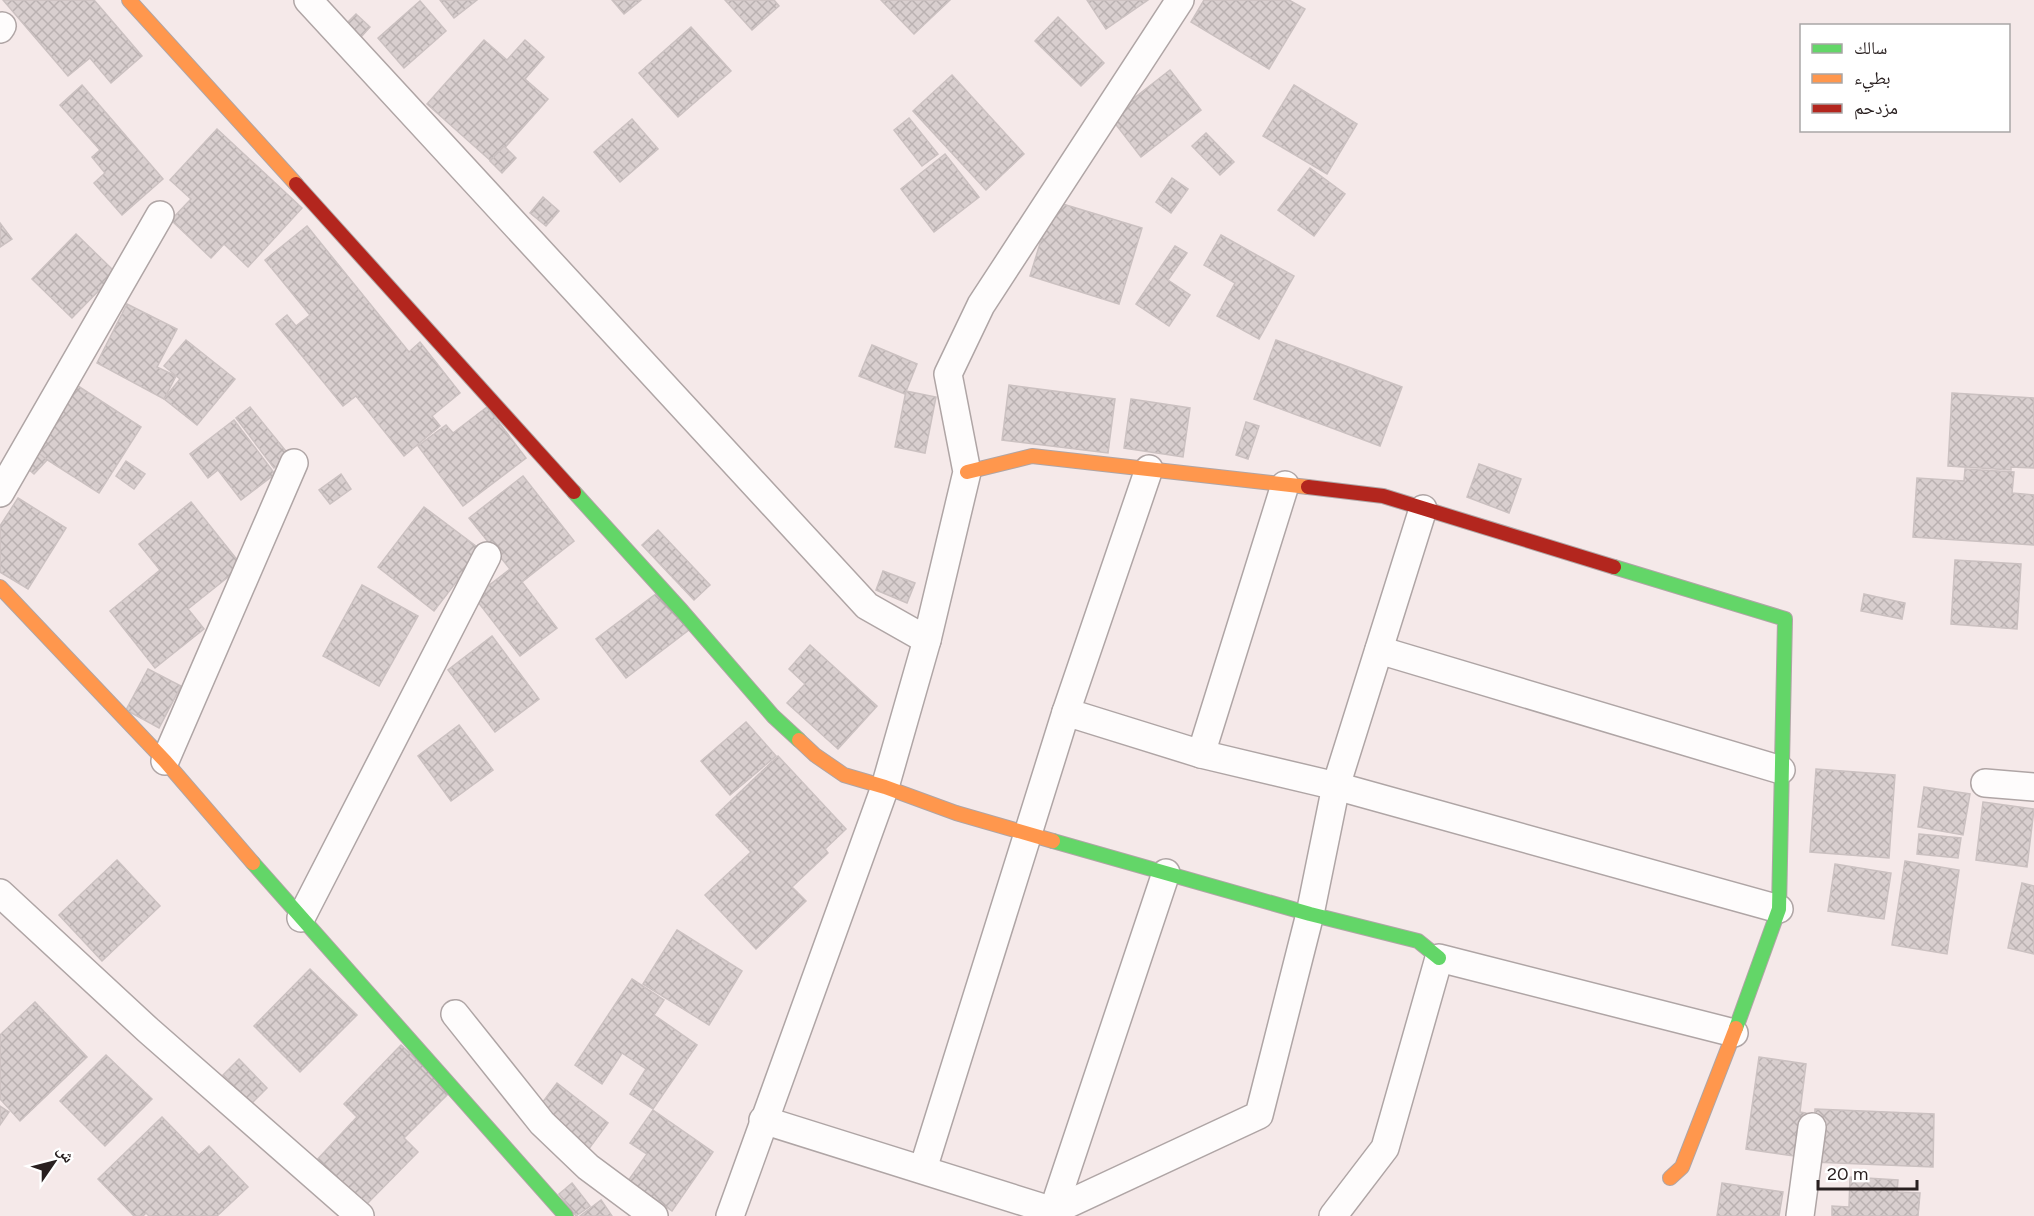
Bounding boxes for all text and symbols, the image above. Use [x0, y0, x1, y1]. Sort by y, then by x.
legend [1800, 24, 2010, 132]
text: سالك [1854, 37, 1887, 59]
text: بطيء [1854, 67, 1891, 93]
text: مزدحم [1854, 97, 1898, 120]
north arrow [24, 1132, 84, 1192]
text: ش [53, 1141, 79, 1166]
scale bar [1818, 1153, 1917, 1191]
text: 20 m [1827, 1163, 1868, 1185]

